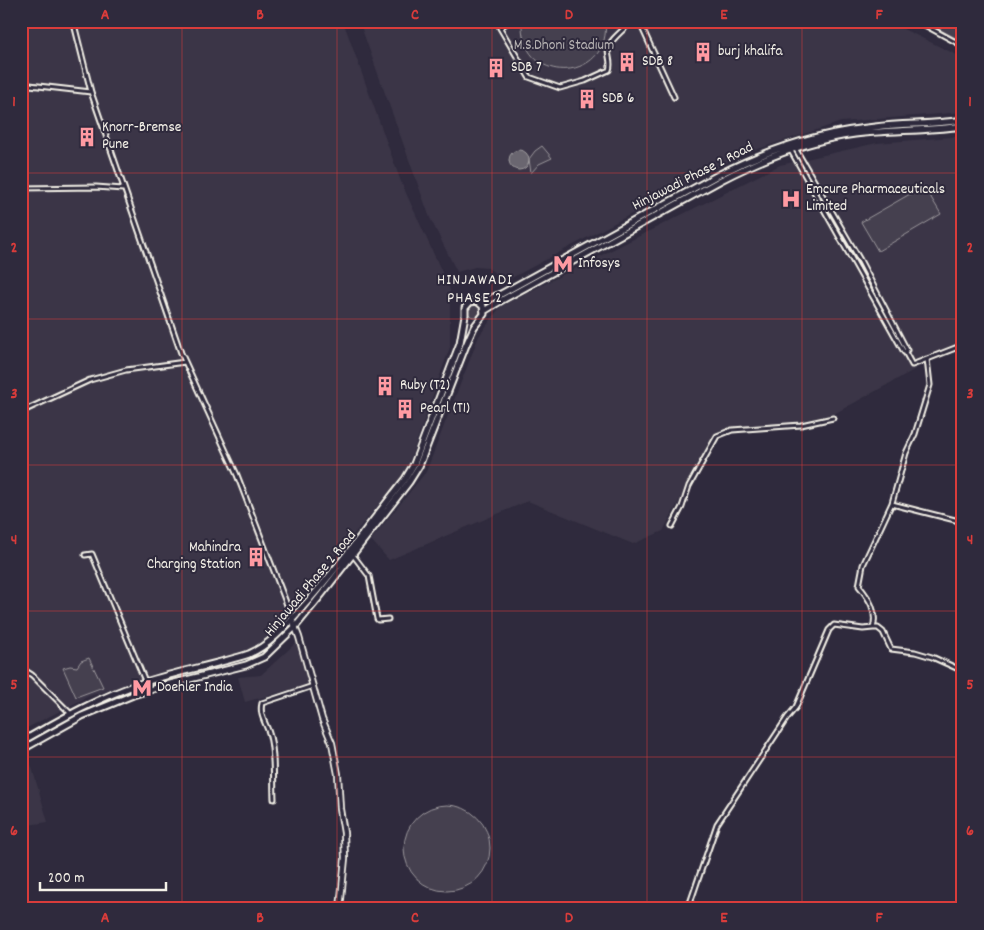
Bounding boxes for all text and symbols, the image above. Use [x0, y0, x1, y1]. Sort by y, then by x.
text: A [101, 4, 110, 27]
text: B [256, 4, 264, 27]
text: C [411, 4, 419, 27]
text: D [565, 4, 574, 27]
text: E [720, 4, 728, 27]
text: F [875, 4, 883, 27]
park label: M.S.Dhoni Stadium [514, 35, 614, 57]
building icon: burj khalifa [692, 41, 714, 63]
place label: burj khalifa [718, 41, 784, 63]
building icon: SDB 8 [616, 51, 638, 73]
place label: SDB 8 [642, 51, 673, 73]
building icon: SDB 7 [485, 57, 507, 79]
place label: SDB 7 [511, 57, 542, 79]
building icon: SDB 6 [576, 88, 598, 110]
place label: SDB 6 [602, 88, 634, 110]
text: 1 [12, 91, 16, 114]
text: 1 [968, 91, 972, 114]
place label: Knorr-Bremse Pune [102, 117, 182, 156]
building icon: Knorr-Bremse Pune [76, 126, 98, 148]
street label: Hinjawadi Phase 2 Road [629, 137, 757, 217]
place label: Emcure Pharmaceuticals Limited [806, 179, 945, 218]
hospital icon: Emcure Pharmaceuticals Limited [780, 188, 802, 210]
text: 2 [11, 237, 18, 260]
text: 2 [967, 237, 974, 260]
metro station icon: Infosys [552, 253, 574, 275]
place label: Infosys [578, 253, 620, 275]
district label: HINJAWADI PHASE 2 [437, 269, 513, 310]
building icon: Ruby (T2) [374, 375, 396, 397]
place label: Ruby (T2) [400, 375, 450, 397]
text: 3 [10, 383, 18, 406]
text: 3 [966, 383, 974, 406]
building icon: Pearl (T1) [394, 398, 416, 420]
place label: Pearl (T1) [420, 398, 470, 420]
street label: Hinjawadi Phase 2 Road [260, 526, 362, 642]
text: 4 [11, 529, 17, 552]
text: 4 [967, 529, 973, 552]
place label: Mahindra Charging Station [147, 537, 242, 576]
building icon: Mahindra Charging Station [245, 546, 267, 568]
text: 5 [10, 674, 18, 697]
text: 5 [966, 674, 974, 697]
metro station icon: Doehler India [131, 677, 153, 699]
place label: Doehler India [157, 677, 233, 699]
text: 6 [10, 820, 18, 843]
text: 6 [966, 820, 974, 843]
scale bar [40, 860, 166, 892]
text: 200 m [48, 868, 85, 890]
text: A [101, 907, 110, 930]
text: B [256, 907, 264, 930]
text: C [411, 907, 419, 930]
text: D [565, 907, 574, 930]
text: E [720, 907, 728, 930]
text: F [875, 907, 883, 930]

